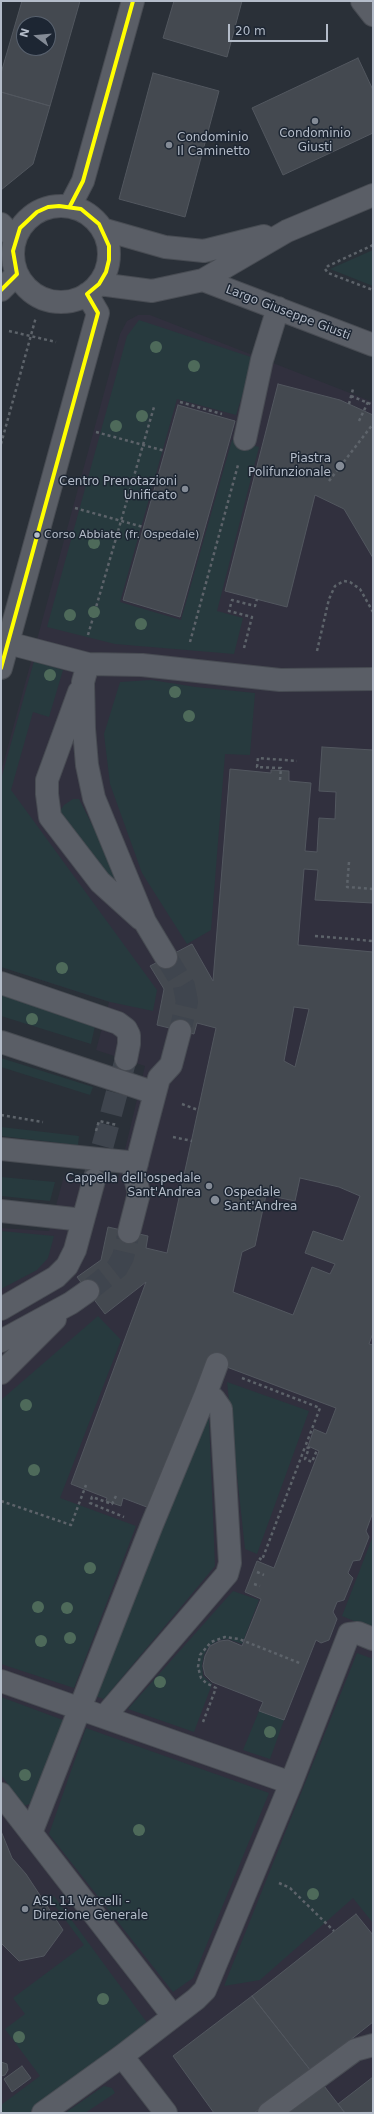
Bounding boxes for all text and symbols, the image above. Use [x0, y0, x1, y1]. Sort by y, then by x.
north arrow [16, 16, 56, 56]
scale bar [230, 16, 330, 42]
text: 20 m [235, 24, 266, 38]
text: N [17, 27, 32, 39]
marker: Condominio Giusti [310, 116, 320, 126]
place label: Condominio Giusti [279, 127, 351, 155]
place label: Condominio Il Caminetto [177, 131, 250, 159]
marker: Condominio Il Caminetto [164, 140, 174, 150]
street label: Largo Giuseppe Giusti [224, 283, 352, 343]
place label: Piastra Polifunzionale [248, 452, 331, 480]
marker: Piastra Polifunzionale [334, 460, 346, 472]
place label: Centro Prenotazioni Unificato [59, 475, 177, 503]
marker: Centro Prenotazioni Unificato [180, 484, 190, 494]
place label: Corso Abbiate (fr. Ospedale) [44, 528, 199, 542]
marker: Corso Abbiate (fr. Ospedale) [32, 530, 42, 540]
place label: Cappella dell'ospedale Sant'Andrea [66, 1172, 201, 1200]
marker: Cappella dell'ospedale Sant'Andrea [204, 1181, 214, 1191]
place label: Ospedale Sant'Andrea [224, 1186, 297, 1214]
marker: Ospedale Sant'Andrea [209, 1194, 221, 1206]
place label: ASL 11 Vercelli - Direzione Generale [33, 1895, 148, 1923]
marker: ASL 11 Vercelli - Direzione Generale [20, 1904, 30, 1914]

